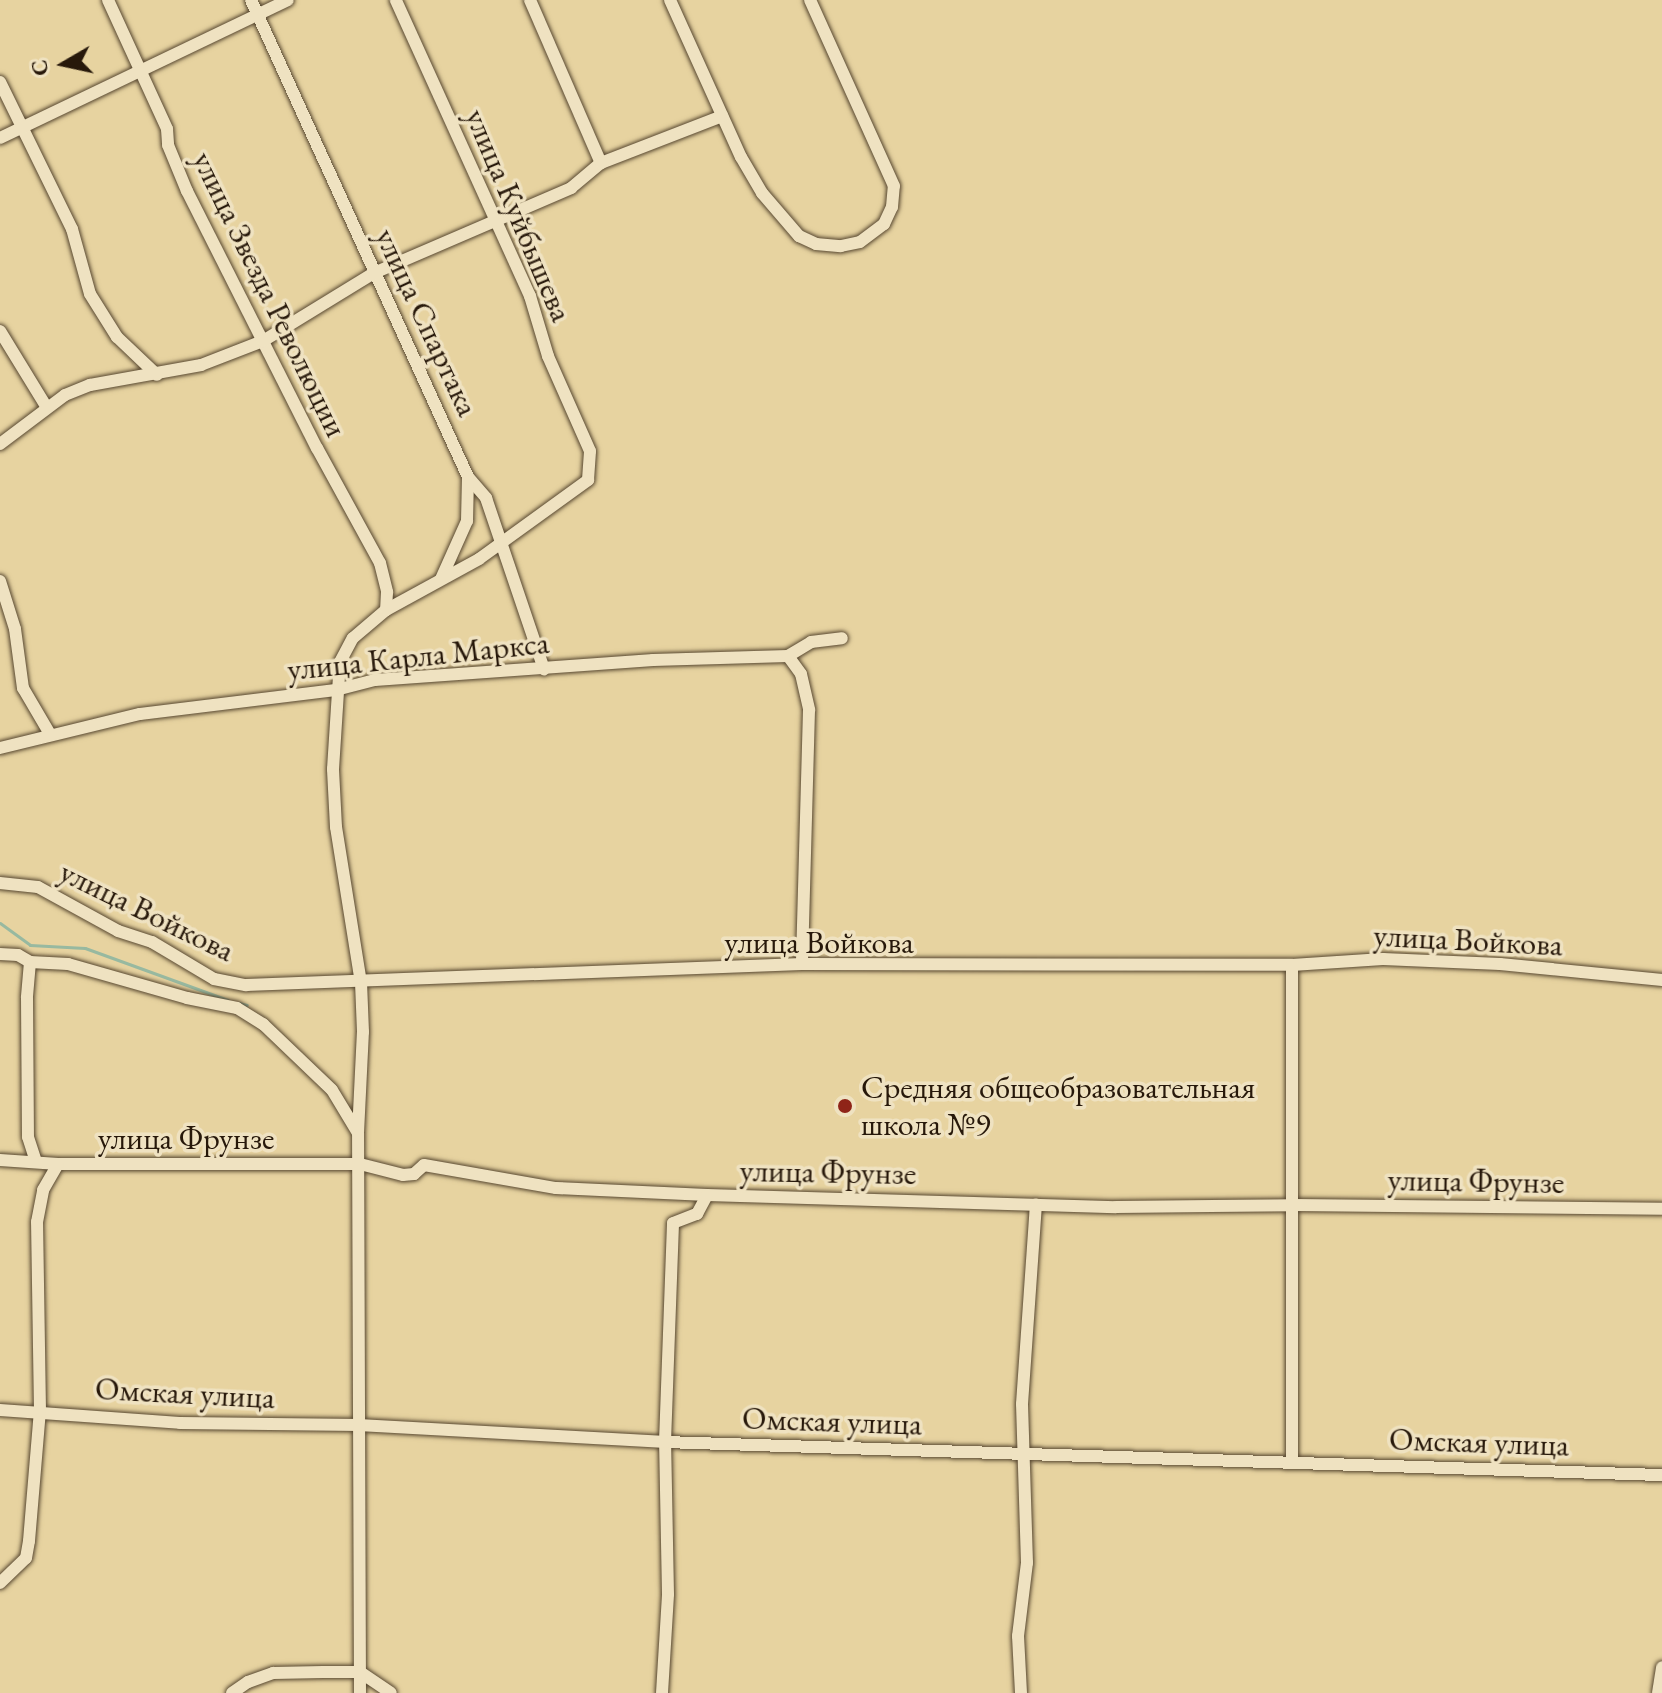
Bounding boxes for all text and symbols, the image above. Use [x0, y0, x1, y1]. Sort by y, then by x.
north arrow [24, 24, 104, 104]
text: С [24, 58, 55, 78]
street label: улица Куйбышева [457, 103, 581, 327]
street label: улица Звезда Революции [184, 145, 356, 443]
street label: улица Спартака [367, 222, 487, 422]
street label: улица Карла Маркса [285, 623, 551, 689]
street label: улица Войкова [53, 852, 241, 970]
street label: улица Войкова [1372, 916, 1564, 964]
street label: улица Войкова [724, 923, 914, 961]
place label: Средняя общеобразовательная школа №9 [861, 1069, 1255, 1144]
marker: Средняя общеобразовательная школа №9 [836, 1097, 854, 1115]
street label: улица Фрунзе [98, 1119, 274, 1157]
street label: улица Фрунзе [739, 1151, 917, 1193]
street label: улица Фрунзе [1387, 1160, 1565, 1202]
street label: Омская улица [94, 1369, 276, 1417]
street label: Омская улица [741, 1399, 923, 1443]
street label: Омская улица [1388, 1420, 1570, 1464]

